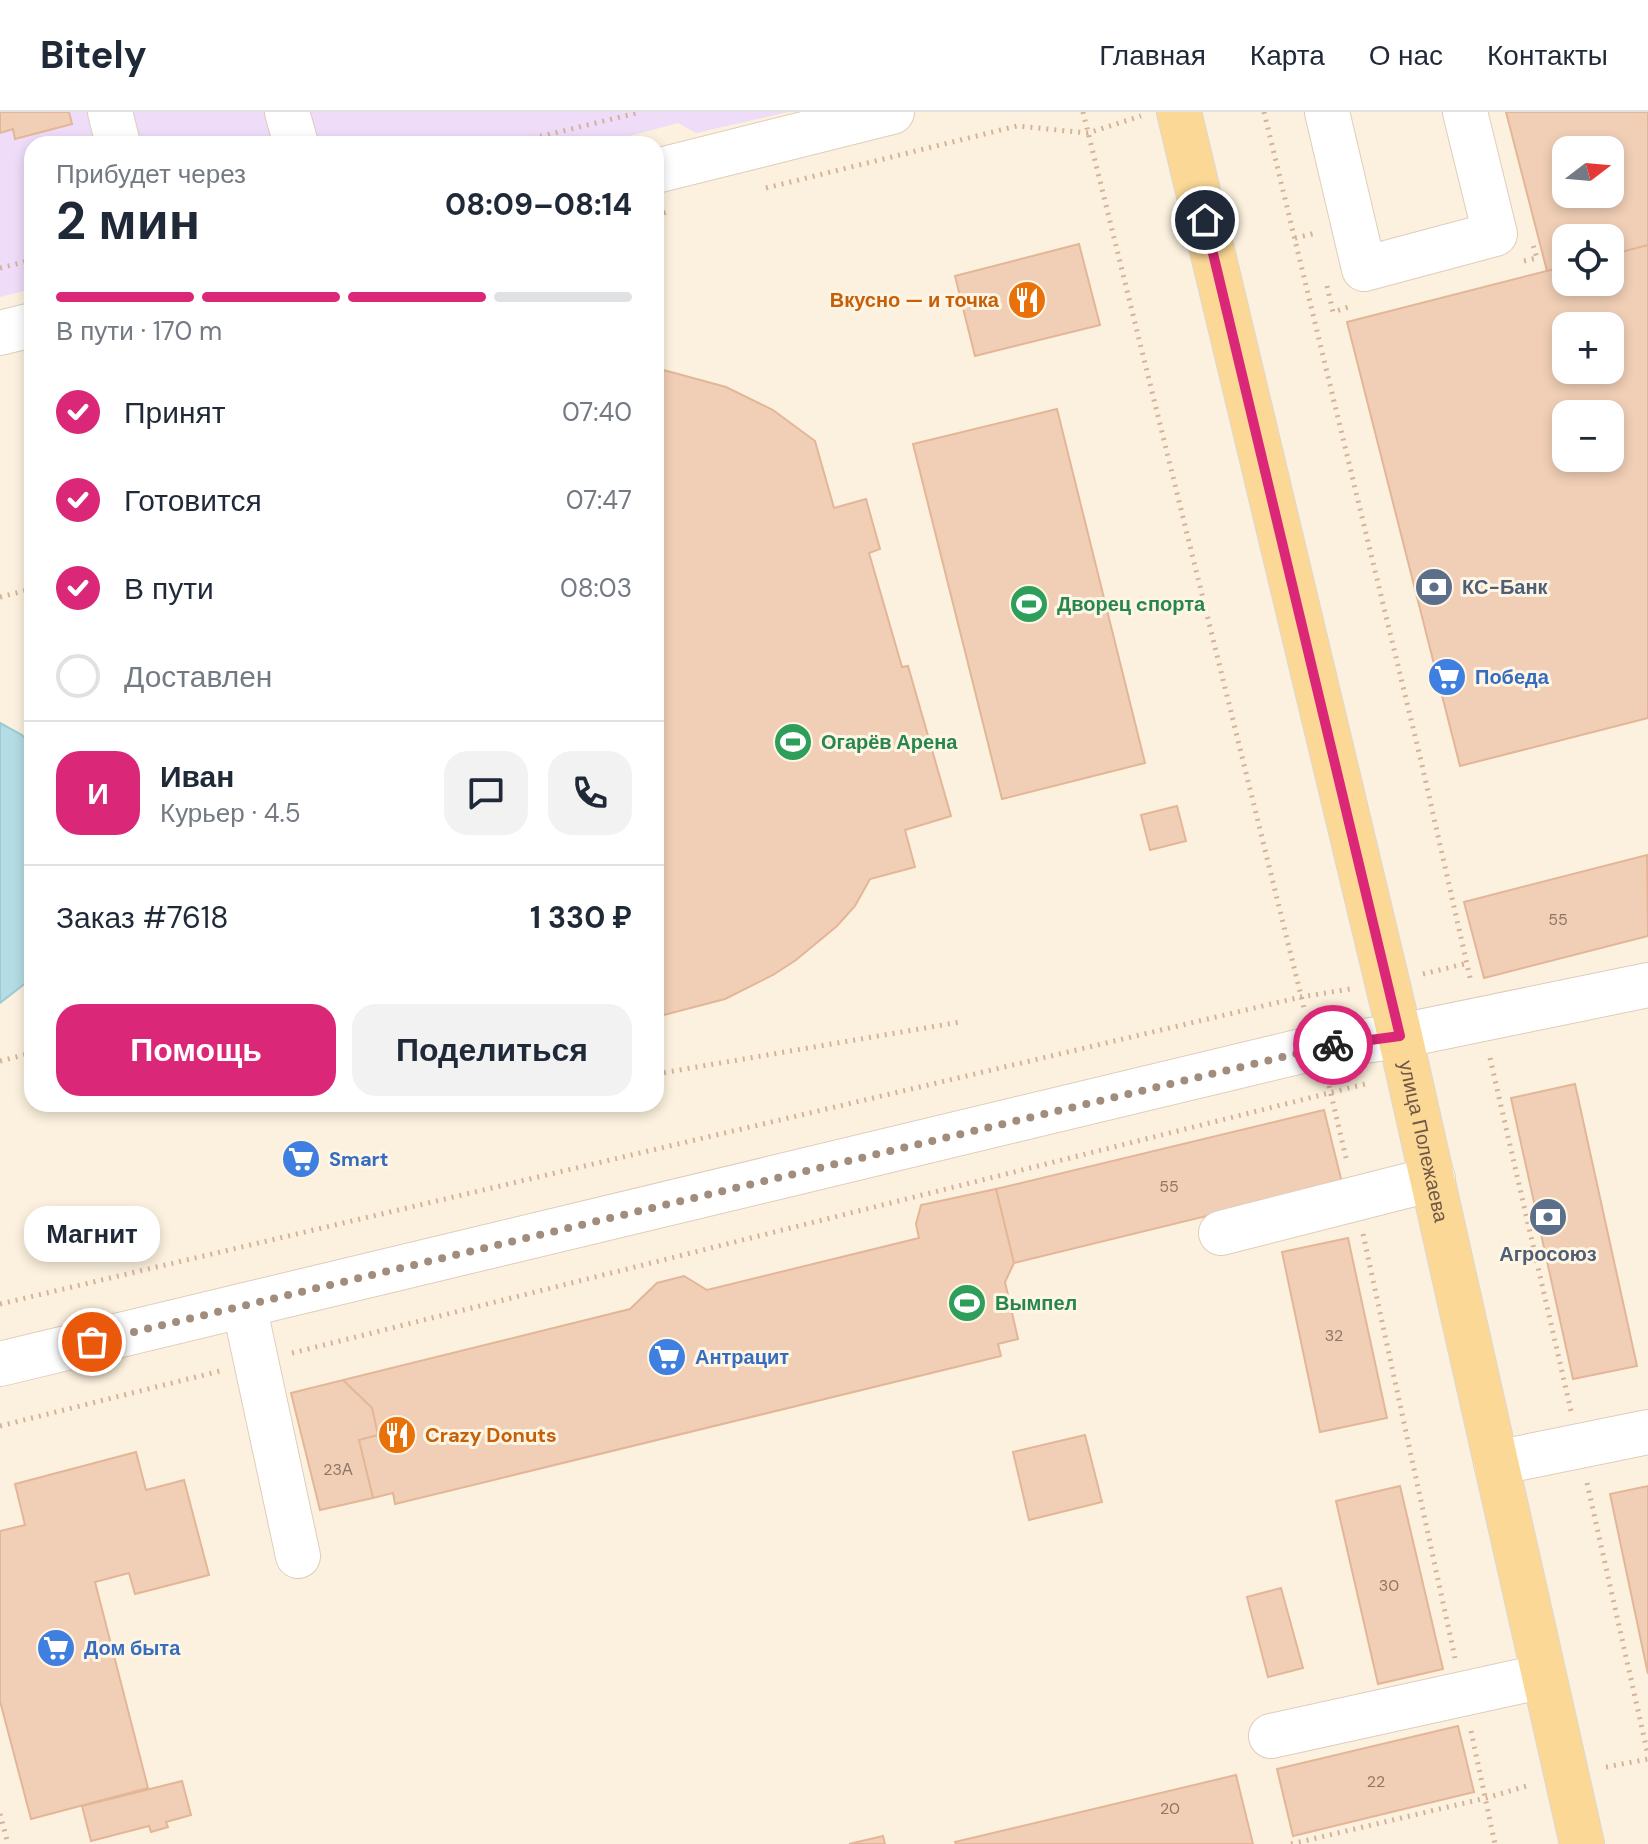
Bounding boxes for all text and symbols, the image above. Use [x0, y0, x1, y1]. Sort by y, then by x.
text: Bitely [40, 30, 147, 80]
text: Главная [1099, 37, 1206, 74]
text: Карта [1250, 37, 1325, 74]
text: О нас [1369, 37, 1443, 74]
text: Контакты [1487, 37, 1608, 74]
north arrow [1552, 136, 1624, 208]
map controls [1552, 136, 1624, 472]
text: Прибудет через [56, 157, 246, 191]
text: 08:09–08:14 [445, 185, 632, 224]
pin [1171, 186, 1239, 254]
text: 2 мин [56, 187, 200, 255]
icon: home [1183, 198, 1227, 242]
button: locate [1552, 224, 1624, 296]
restaurant icon: Вкусно — и точка [1006, 279, 1048, 321]
place label: Вкусно — и точка [830, 287, 1000, 313]
button: + [1552, 312, 1624, 384]
text: В пути · 170 m [56, 314, 222, 348]
icon: check [56, 390, 100, 434]
text: Принят [124, 393, 226, 432]
text: 07:40 [562, 395, 632, 429]
button: − [1552, 400, 1624, 472]
icon: check [56, 478, 100, 522]
text: Готовится [124, 481, 262, 520]
text: 07:47 [566, 483, 632, 517]
icon: check [56, 566, 100, 610]
bank icon: КС-Банк [1413, 566, 1455, 608]
text: В пути [124, 569, 214, 608]
text: 08:03 [560, 571, 632, 605]
place label: КС-Банк [1462, 574, 1548, 600]
sports icon: Дворец cпорта [1008, 583, 1050, 625]
place label: Дворец cпорта [1057, 591, 1206, 617]
supermarket icon: Победа [1426, 656, 1468, 698]
text: Доставлен [124, 657, 272, 696]
place label: Победа [1475, 664, 1550, 690]
sports icon: Огарёв Арена [772, 721, 814, 763]
place label: Огарёв Арена [821, 729, 958, 755]
button: chat [444, 751, 528, 835]
button: phone [548, 751, 632, 835]
text: Иван [160, 757, 234, 796]
text: И [87, 774, 109, 813]
text: Курьер · 4.5 [160, 796, 301, 830]
text: Заказ #7618 [56, 898, 228, 937]
text: 1 330 ₽ [530, 898, 632, 937]
house number: 55 [1548, 909, 1568, 930]
button: Помощь [56, 1004, 336, 1096]
button: Поделиться [352, 1004, 632, 1096]
courier [1293, 1005, 1373, 1085]
icon: bike [1311, 1023, 1355, 1067]
street label: улица Полежаева [1393, 1058, 1455, 1226]
supermarket icon: Smart [280, 1138, 322, 1180]
place label: Smart [329, 1146, 388, 1172]
house number: 55 [1159, 1176, 1179, 1197]
bank icon: Агросоюз [1527, 1196, 1569, 1238]
callout: Магнит [24, 1206, 160, 1262]
text: Магнит [46, 1217, 138, 1251]
place label: Агросоюз [1499, 1241, 1597, 1267]
sports icon: Вымпел [946, 1282, 988, 1324]
place label: Вымпел [995, 1290, 1077, 1316]
pin [58, 1308, 126, 1376]
icon: bag [70, 1320, 114, 1364]
house number: 32 [1325, 1325, 1343, 1346]
supermarket icon: Антрацит [646, 1336, 688, 1378]
place label: Антрацит [695, 1344, 789, 1370]
restaurant icon: Crazy Donuts [376, 1414, 418, 1456]
place label: Crazy Donuts [425, 1422, 557, 1448]
house number: 23А [323, 1459, 353, 1480]
house number: 30 [1379, 1575, 1399, 1596]
supermarket icon: Дом быта [35, 1627, 77, 1669]
place label: Дом быта [84, 1635, 181, 1661]
house number: 22 [1367, 1771, 1385, 1792]
house number: 20 [1160, 1798, 1180, 1819]

